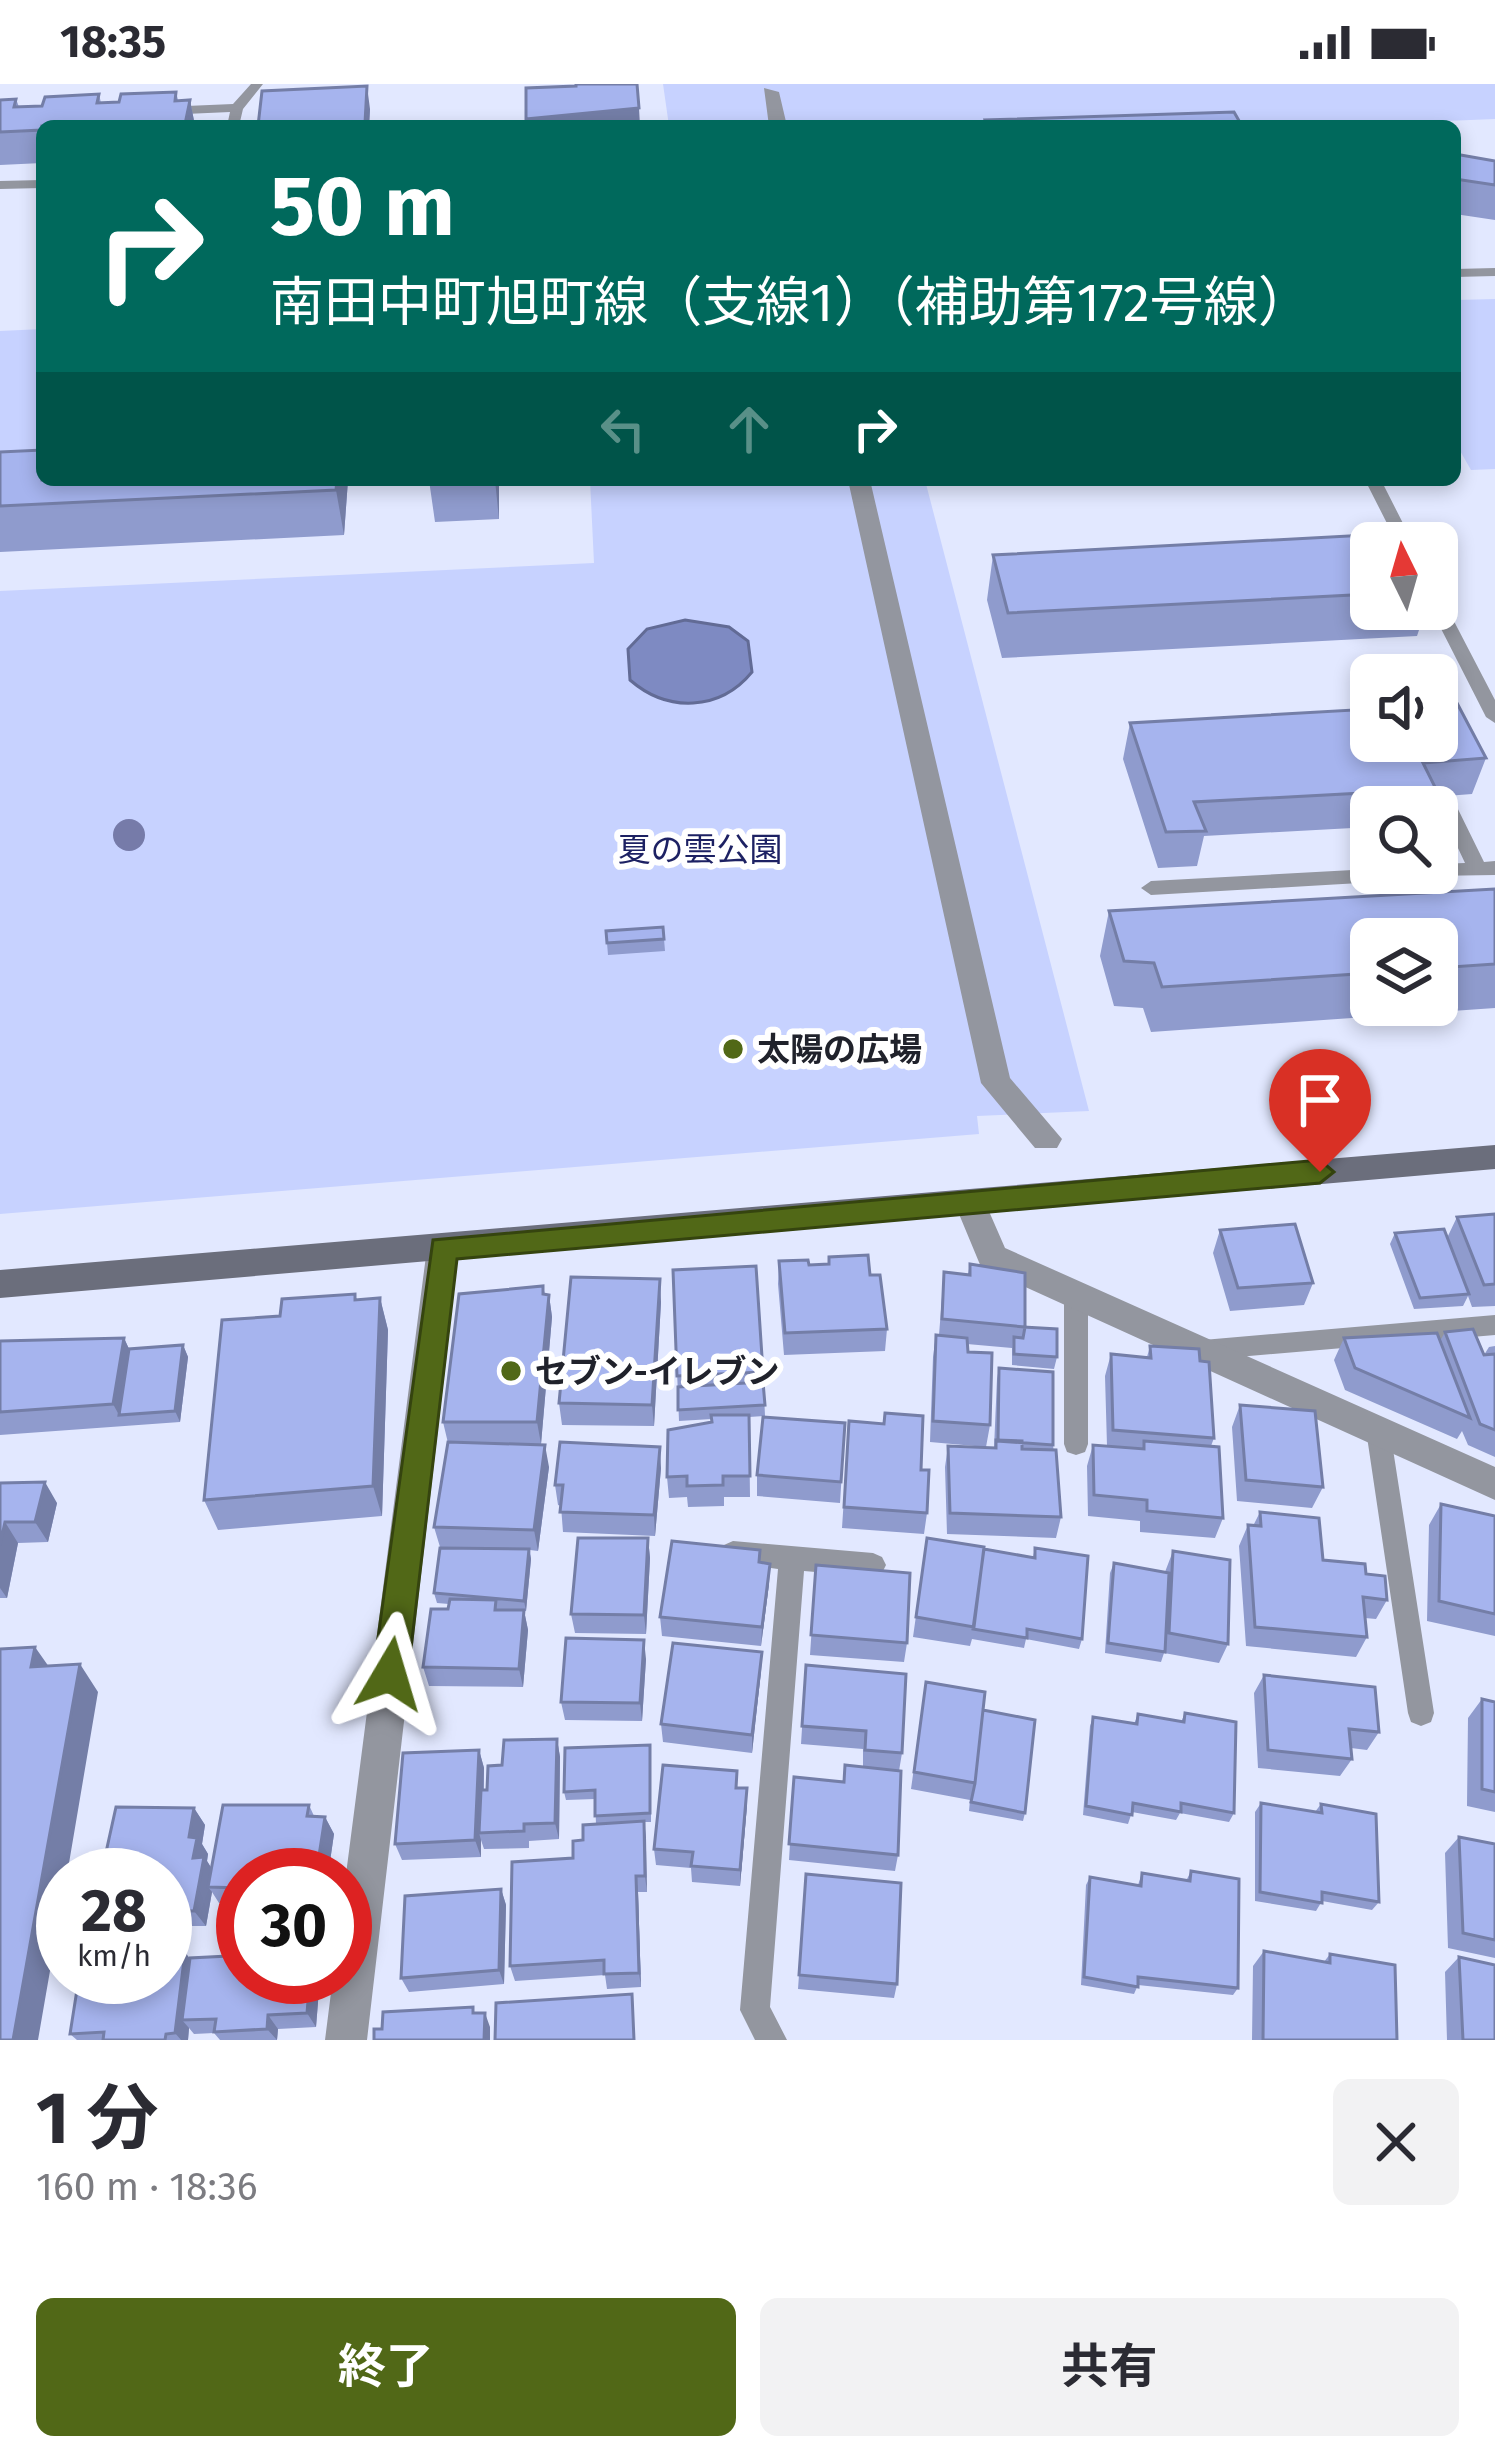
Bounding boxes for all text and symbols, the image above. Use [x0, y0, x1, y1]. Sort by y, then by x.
text: 18:35 [60, 15, 166, 69]
text: 50 m [270, 156, 455, 257]
icon: right [72, 168, 228, 324]
text: 南田中町旭町線（支線1）（補助第172号線） [270, 271, 1312, 335]
icon: left [590, 396, 656, 462]
icon: ahead [716, 396, 782, 462]
icon: right [842, 396, 908, 462]
north arrow [1350, 522, 1458, 630]
map controls [1350, 522, 1458, 1026]
button: sound [1350, 654, 1458, 762]
button: search [1350, 786, 1458, 894]
park label: 夏の雲公園 [618, 830, 783, 870]
button: layers [1350, 918, 1458, 1026]
place label: 太陽の広場 [757, 1030, 922, 1070]
marker: 太陽の広場 [720, 1036, 746, 1062]
pin [1269, 1049, 1371, 1172]
icon: arrive [1287, 1067, 1353, 1133]
place label: セブン-イレブン [535, 1352, 779, 1392]
marker: セブン-イレブン [498, 1358, 524, 1384]
position arrow [327, 1611, 453, 1737]
speed limit sign: 30 [216, 1848, 372, 2004]
text: 28 [81, 1875, 147, 1947]
text: km/h [77, 1938, 151, 1974]
text: 1 分 [36, 2076, 158, 2162]
button: close [1333, 2079, 1459, 2205]
text: 160 m · 18:36 [36, 2164, 258, 2210]
button: 終了 [36, 2298, 736, 2436]
button: 共有 [760, 2298, 1459, 2436]

